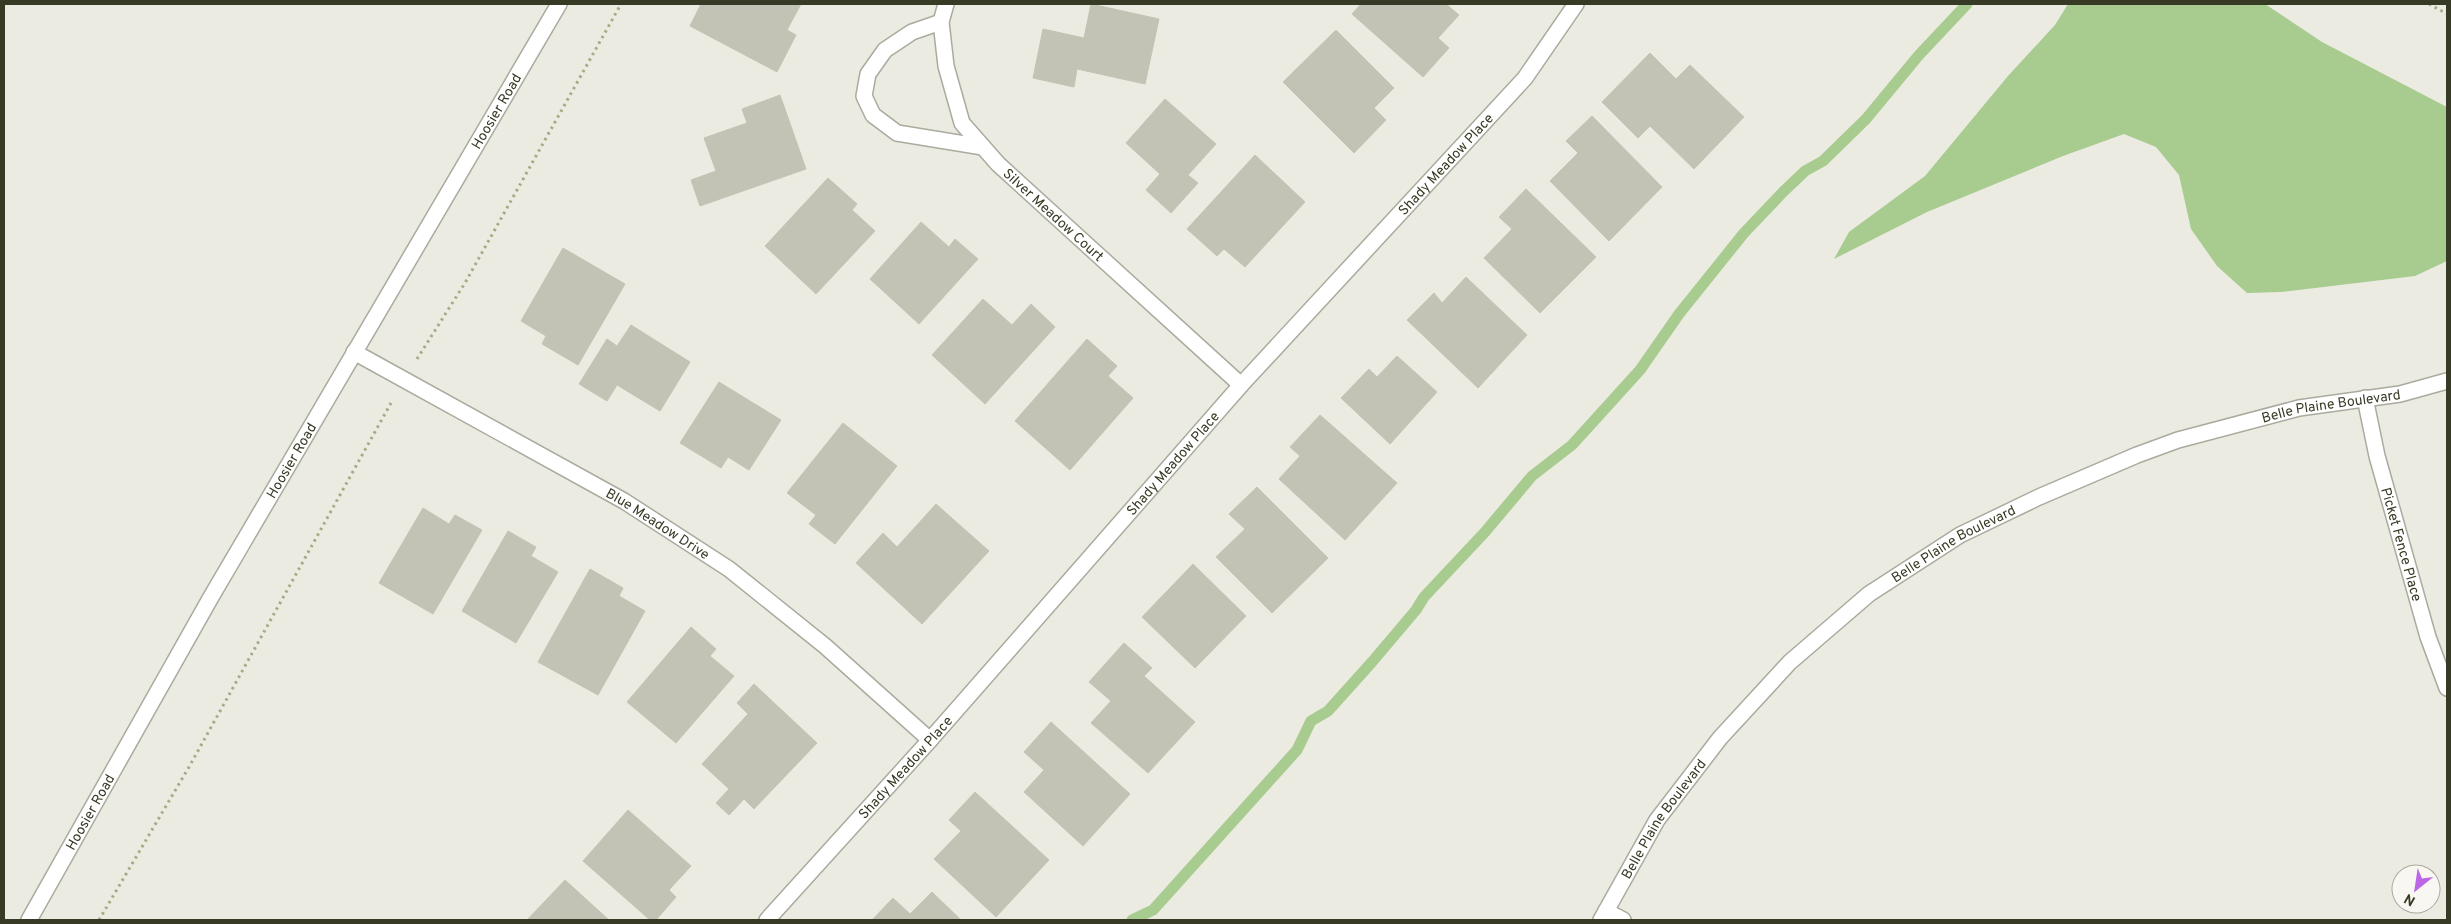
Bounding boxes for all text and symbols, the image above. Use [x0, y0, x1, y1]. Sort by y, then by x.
street label: Hoosier Road [469, 71, 526, 153]
street label: Shady Meadow Place [1395, 111, 1498, 219]
street label: Silver Meadow Court [999, 166, 1107, 266]
street label: Belle Plaine Boulevard [2260, 387, 2402, 428]
street label: Shady Meadow Place [1124, 409, 1224, 519]
street label: Hoosier Road [264, 420, 321, 502]
street label: Blue Meadow Drive [602, 486, 712, 564]
street label: Picket Fence Place [2376, 486, 2425, 604]
street label: Belle Plaine Boulevard [1889, 503, 2019, 587]
street label: Shady Meadow Place [856, 713, 957, 823]
street label: Belle Plaine Boulevard [1619, 756, 1710, 882]
street label: Hoosier Road [63, 772, 119, 854]
north arrow [2391, 864, 2441, 914]
text: N [2402, 889, 2419, 909]

